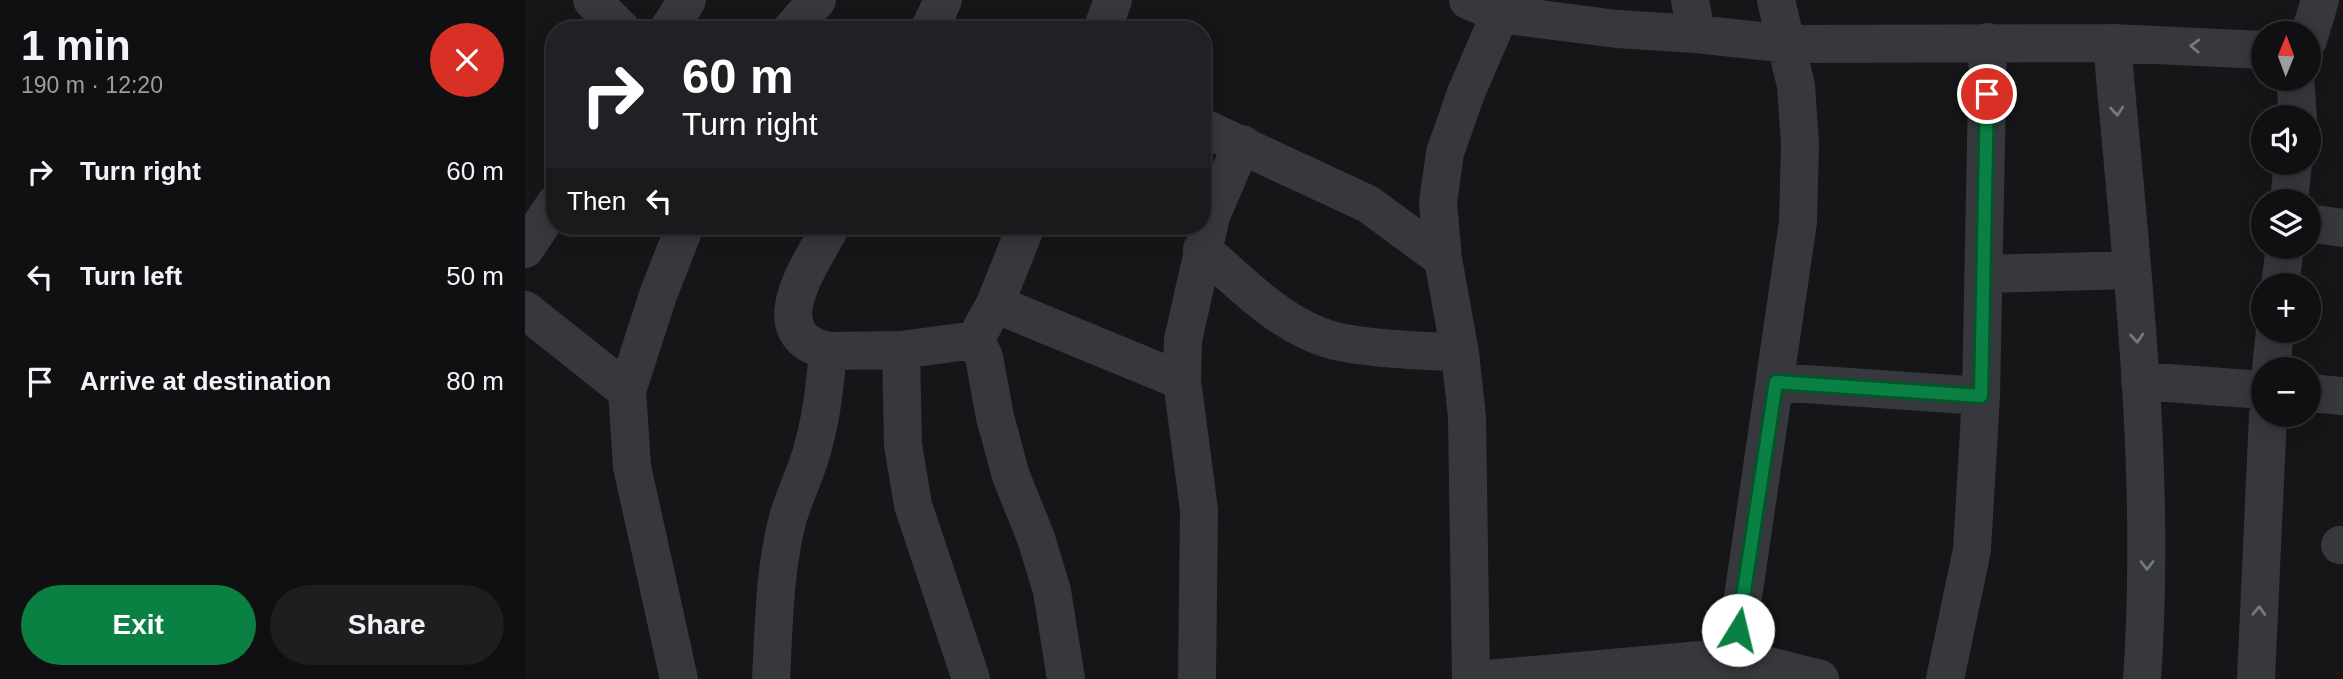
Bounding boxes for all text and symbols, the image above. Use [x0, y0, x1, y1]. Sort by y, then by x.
north arrow [2251, 21, 2321, 91]
map controls [2251, 21, 2321, 427]
text: 1 min [21, 22, 131, 69]
button: close [430, 23, 504, 97]
one-way arrow [2189, 38, 2199, 54]
icon: right [567, 49, 658, 140]
text: 60 m [682, 49, 794, 103]
pin [1957, 64, 2017, 124]
text: 190 m · 12:20 [21, 72, 163, 98]
icon: arrive [1968, 75, 2006, 113]
one-way arrow [2110, 105, 2125, 117]
button: sound [2251, 105, 2321, 175]
text: Turn right [682, 106, 818, 142]
icon: right [21, 153, 59, 191]
text: Turn right [80, 156, 201, 186]
text: 60 m [446, 156, 504, 186]
icon: left [640, 182, 678, 220]
text: Then [567, 186, 626, 216]
button: layers [2251, 189, 2321, 259]
icon: left [21, 258, 59, 296]
text: Turn left [80, 261, 182, 291]
text: 50 m [446, 261, 504, 291]
button: + [2251, 273, 2321, 343]
one-way arrow [2129, 333, 2144, 344]
button: − [2251, 357, 2321, 427]
icon: arrive [21, 363, 59, 401]
text: Arrive at destination [80, 366, 331, 396]
text: 80 m [446, 366, 504, 396]
one-way arrow [2139, 560, 2155, 571]
button: Exit [21, 585, 256, 665]
button: Share [270, 585, 504, 665]
position arrow [1701, 593, 1775, 667]
one-way arrow [2251, 605, 2266, 616]

